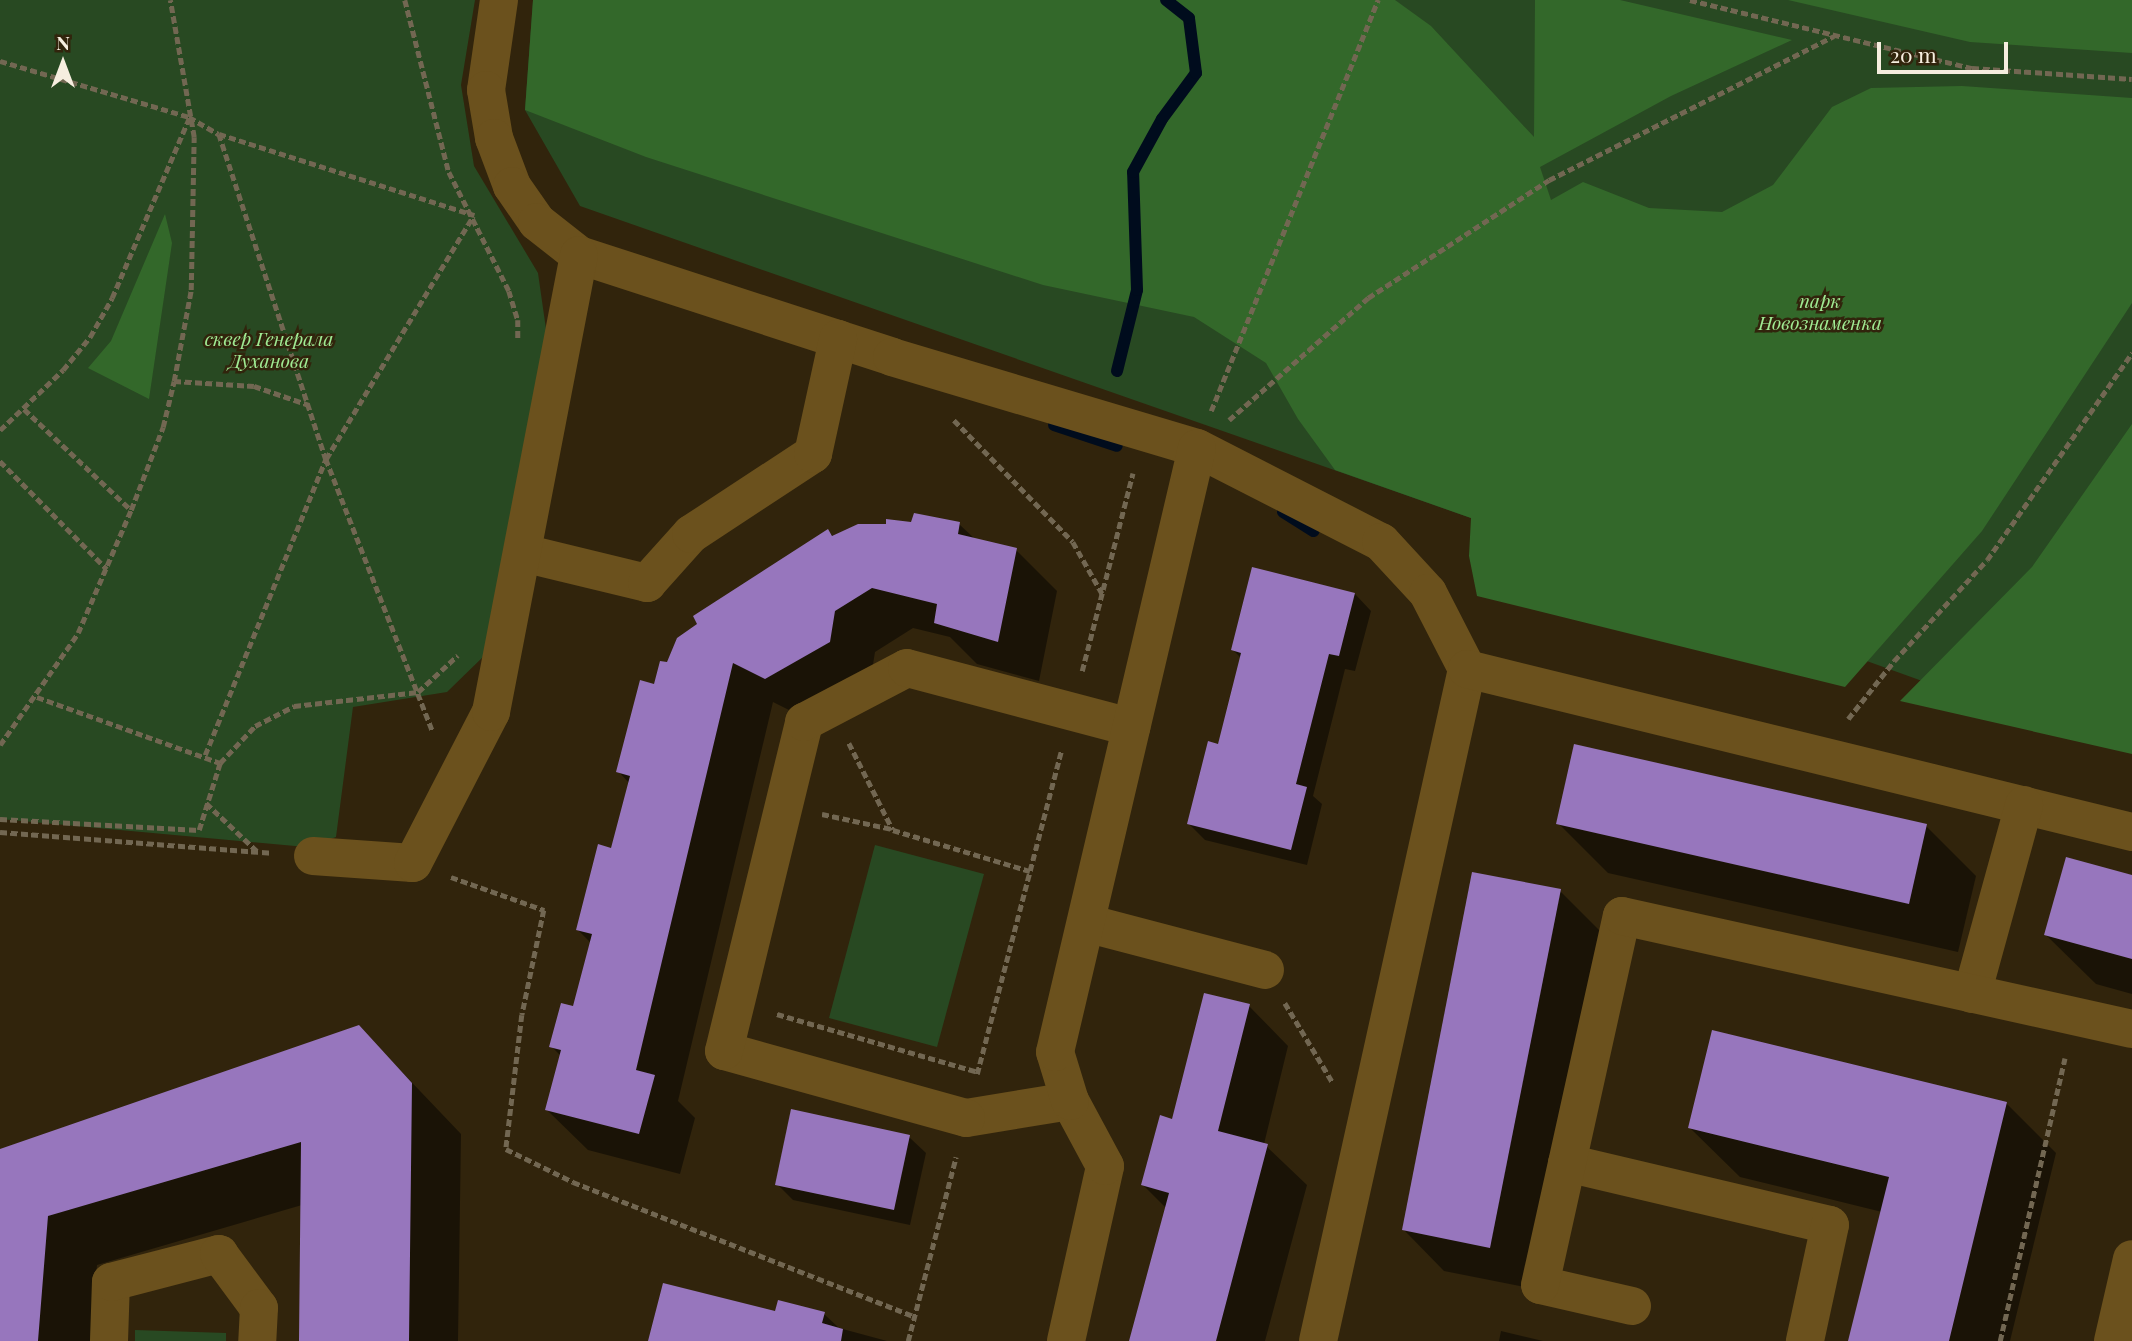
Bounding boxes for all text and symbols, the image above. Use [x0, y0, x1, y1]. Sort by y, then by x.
north arrow [28, 28, 98, 98]
scale bar [1880, 28, 2011, 72]
text: N [56, 29, 70, 55]
text: 20 m [1890, 40, 1937, 68]
park label: парк Новознаменка [1758, 290, 1882, 334]
park label: сквер Генерала Духанова [205, 328, 333, 372]

